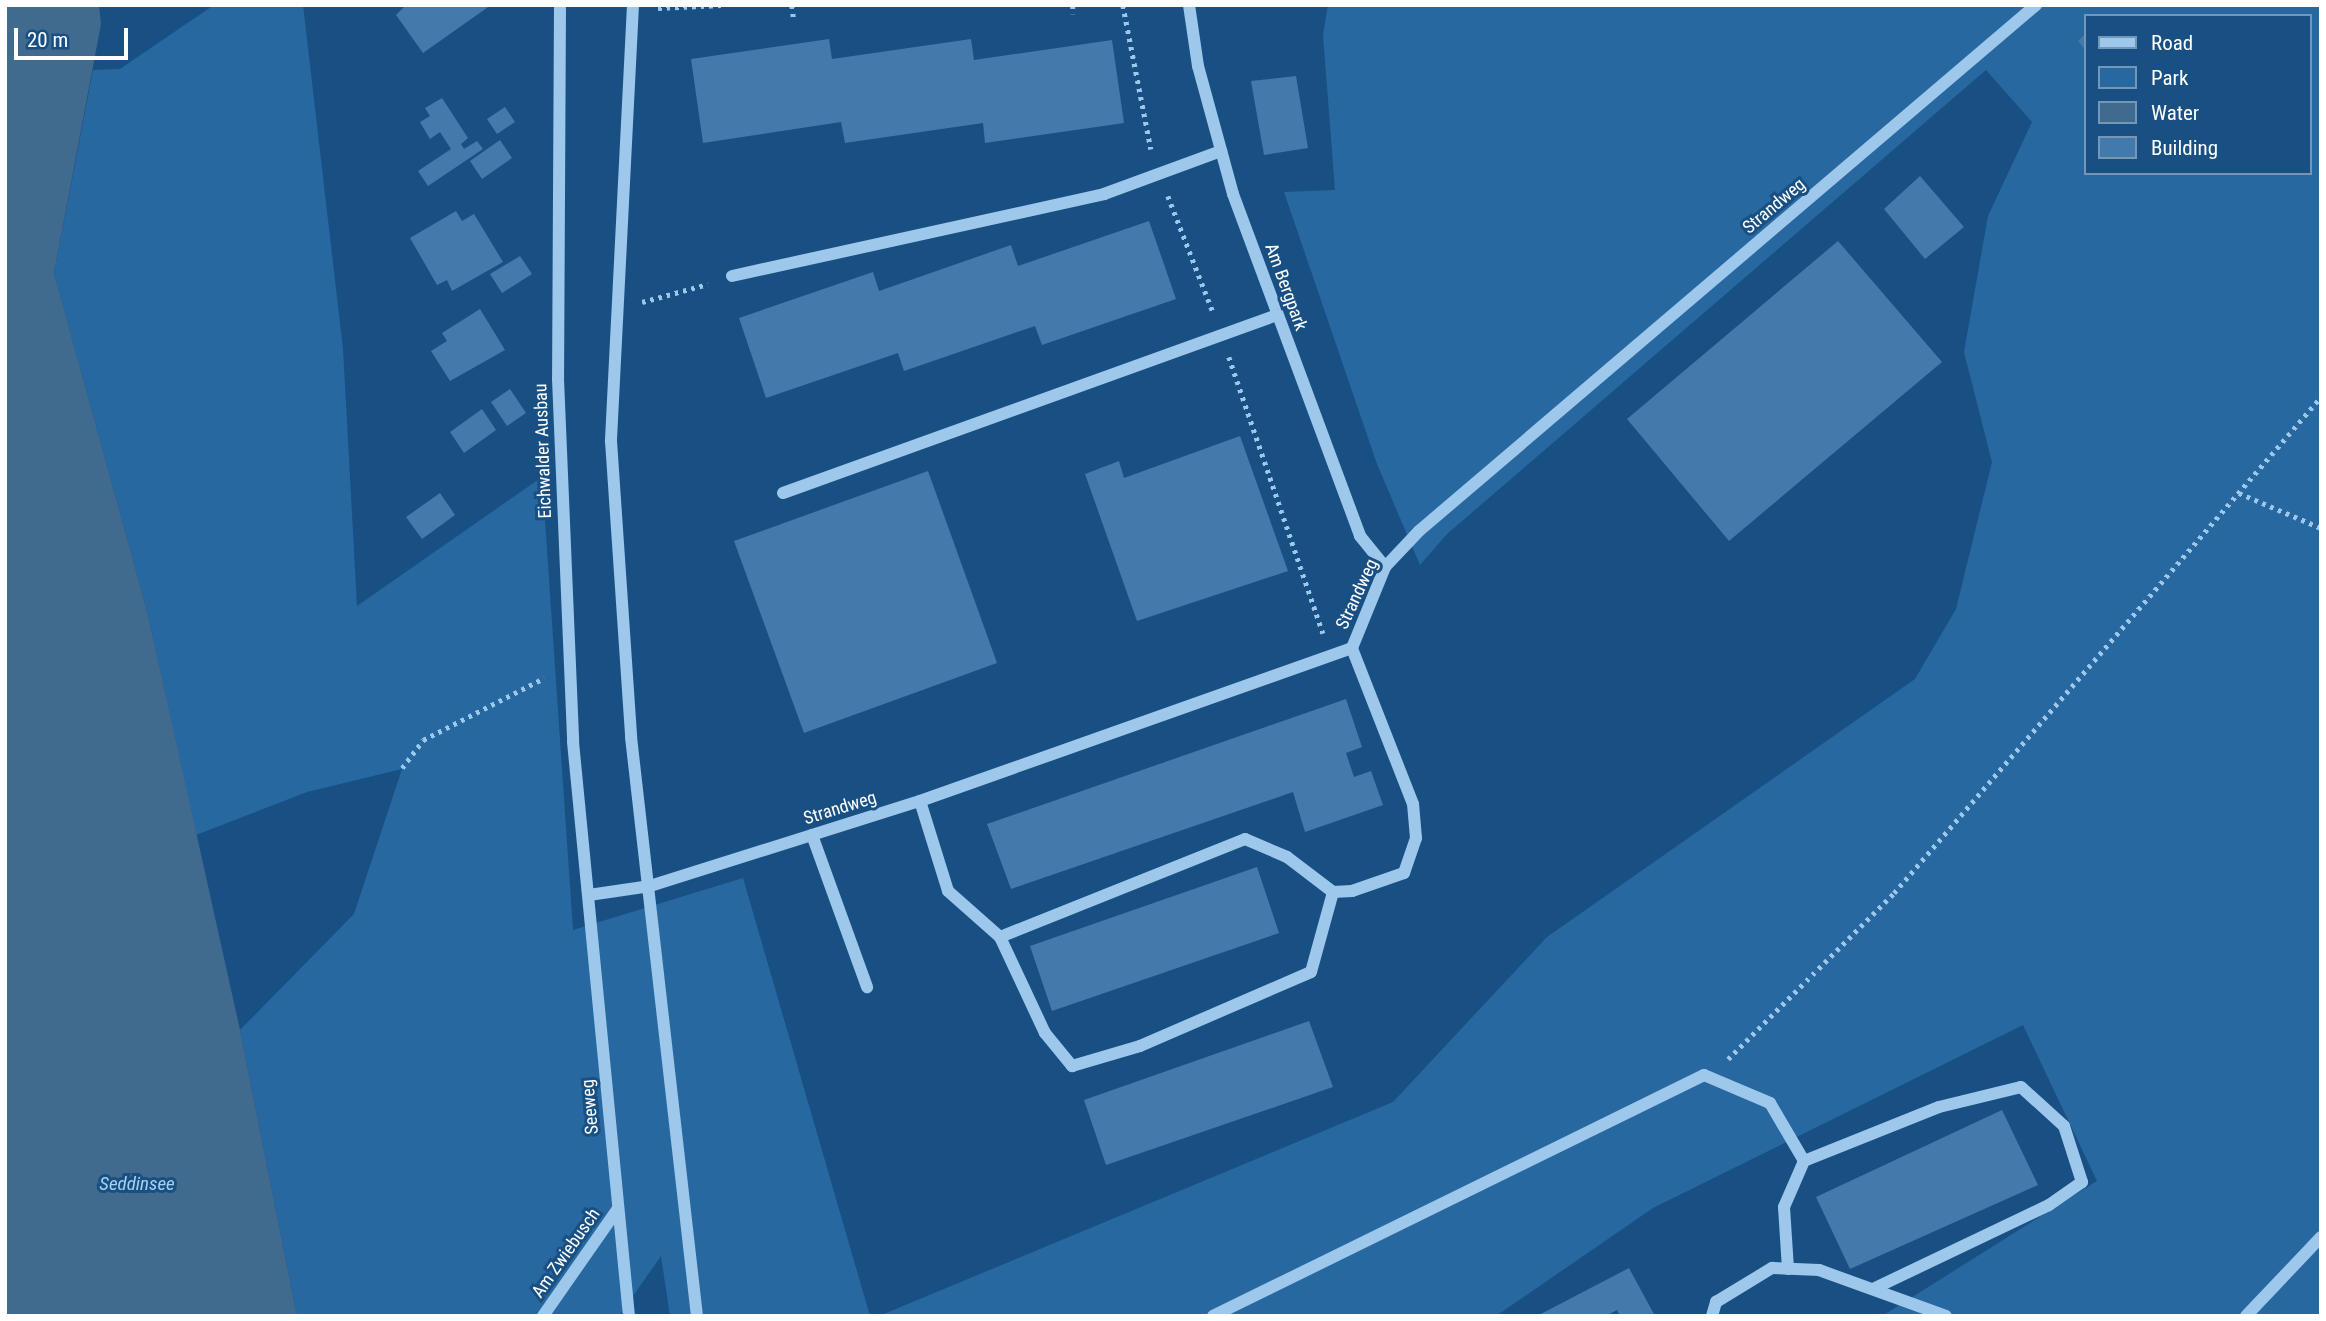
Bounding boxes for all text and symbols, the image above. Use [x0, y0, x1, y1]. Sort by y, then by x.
scale bar [18, 14, 131, 58]
legend [2084, 14, 2312, 175]
text: 20 m [27, 28, 68, 52]
text: Road [2151, 31, 2193, 55]
text: Park [2151, 66, 2188, 90]
text: Water [2151, 101, 2199, 125]
text: Building [2151, 136, 2218, 160]
street label: Strandweg [1738, 174, 1810, 238]
street label: Am Bergpark [1260, 240, 1312, 334]
street label: Eichwalder Ausbau [530, 383, 556, 519]
street label: Strandweg [1331, 555, 1383, 633]
street label: Strandweg [801, 787, 879, 829]
street label: Seeweg [577, 1079, 603, 1135]
water label: Seddinsee [99, 1173, 175, 1195]
street label: Am Zwiebusch [527, 1204, 605, 1302]

